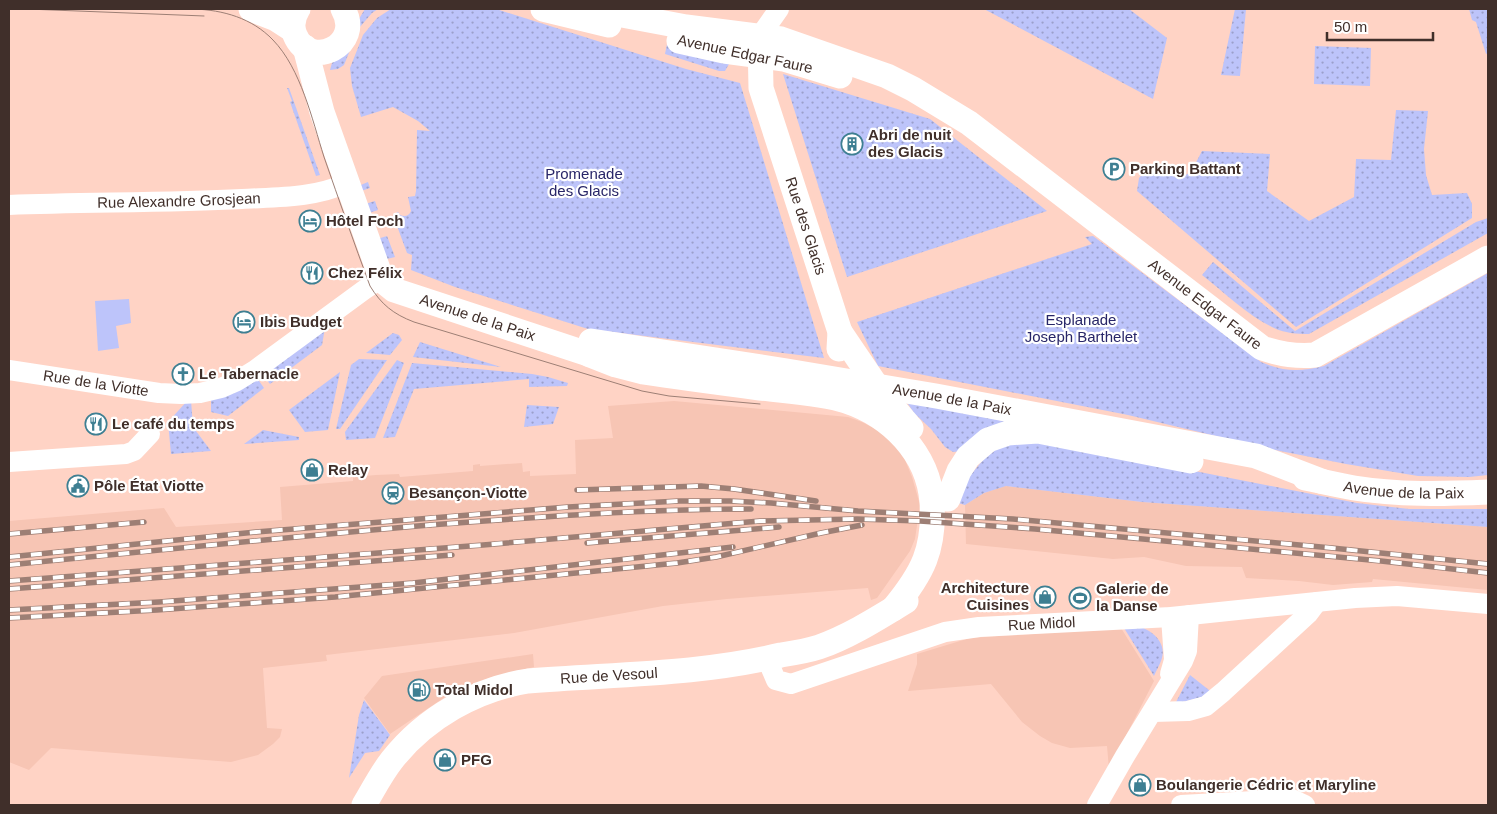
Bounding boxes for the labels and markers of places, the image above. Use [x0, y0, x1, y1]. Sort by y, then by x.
place label: Abri de nuit des Glacis [868, 126, 951, 160]
building icon: Abri de nuit des Glacis [840, 132, 864, 156]
parking icon: Parking Battant [1102, 157, 1126, 181]
place label: Parking Battant [1130, 160, 1241, 177]
hotel icon: Hôtel Foch [298, 209, 322, 233]
place label: Hôtel Foch [326, 212, 404, 229]
restaurant icon: Chez Félix [300, 261, 324, 285]
place label: Chez Félix [328, 264, 403, 281]
hotel icon: Ibis Budget [232, 310, 256, 334]
place label: Ibis Budget [260, 313, 342, 330]
church icon: Le Tabernacle [171, 362, 195, 386]
place label: Le Tabernacle [199, 365, 299, 382]
restaurant icon: Le café du temps [84, 412, 108, 436]
place label: Le café du temps [112, 415, 235, 432]
shop icon: Relay [300, 458, 324, 482]
place label: Relay [328, 461, 369, 478]
public building icon: Pôle État Viotte [66, 474, 90, 498]
place label: Pôle État Viotte [94, 477, 204, 494]
station icon: Besançon-Viotte [381, 481, 405, 505]
place label: Besançon-Viotte [409, 484, 527, 501]
place label: Architecture Cuisines [941, 579, 1029, 613]
place label: Galerie de la Danse [1096, 580, 1169, 614]
shop icon: Architecture Cuisines [1033, 585, 1057, 609]
sports icon: Galerie de la Danse [1068, 586, 1092, 610]
fuel station icon: Total Midol [407, 678, 431, 702]
place label: Total Midol [435, 681, 513, 698]
shop icon: PFG [433, 748, 457, 772]
place label: PFG [461, 751, 492, 768]
shop icon: Boulangerie Cédric et Maryline [1128, 773, 1152, 797]
place label: Boulangerie Cédric et Maryline [1156, 776, 1376, 793]

